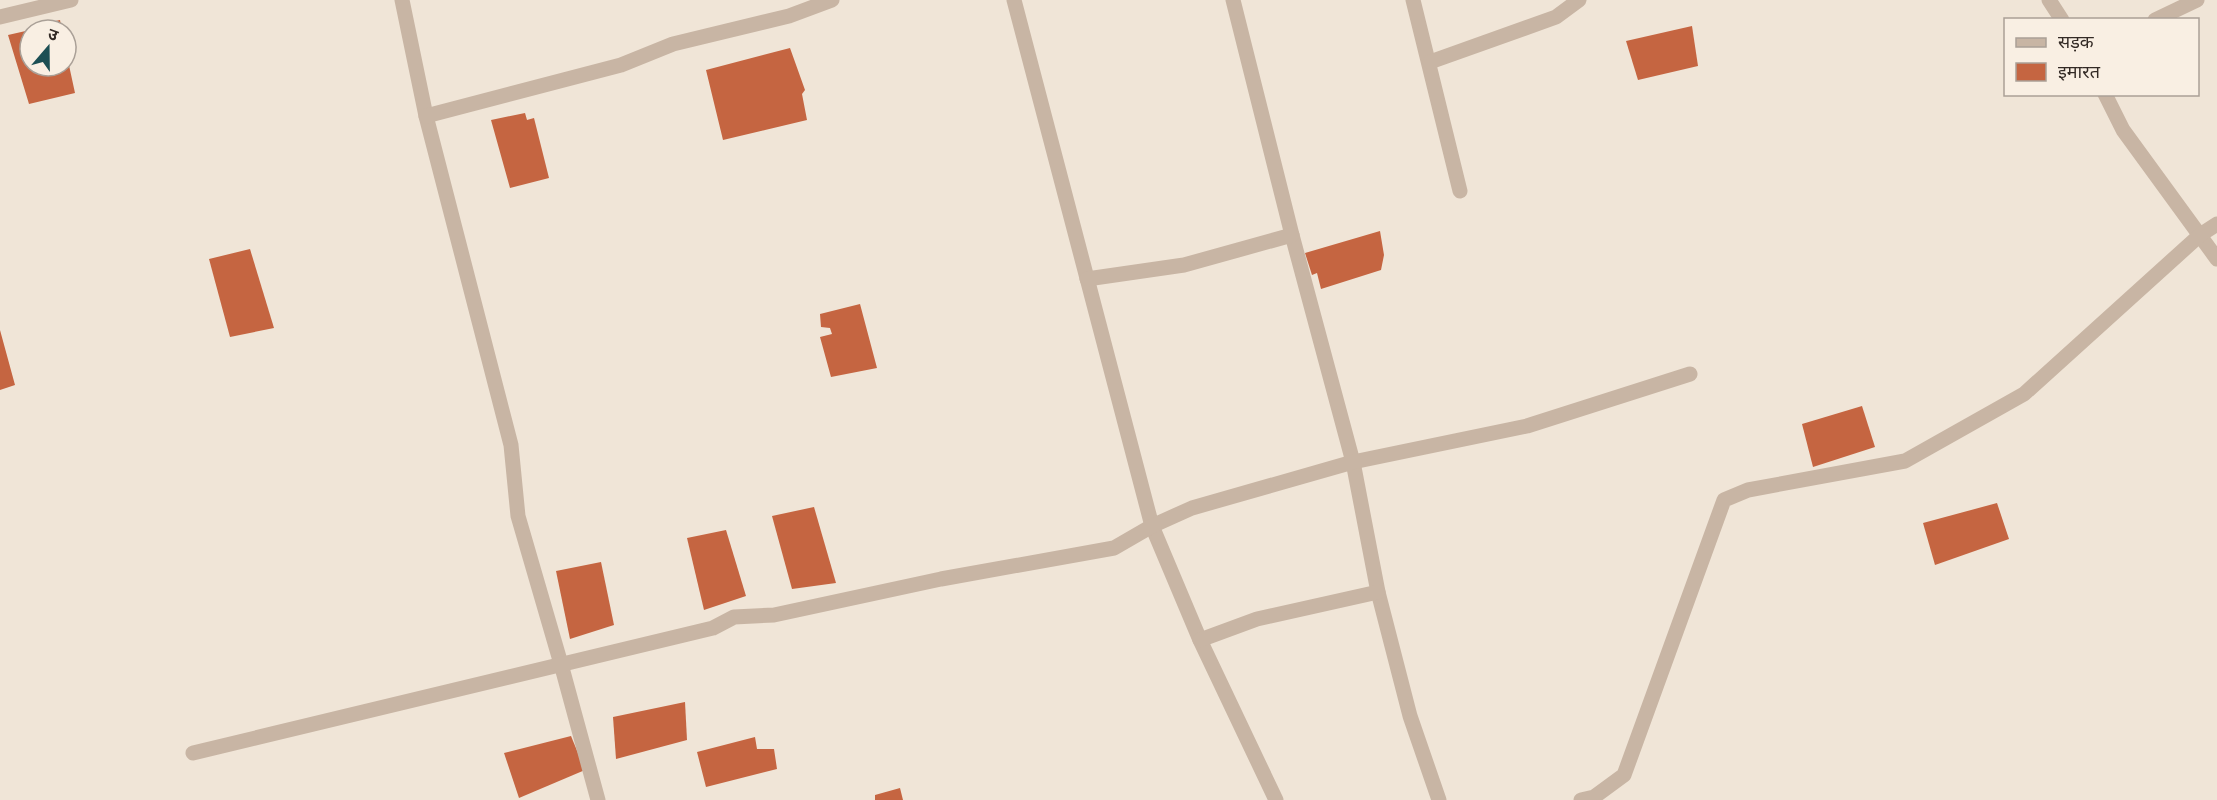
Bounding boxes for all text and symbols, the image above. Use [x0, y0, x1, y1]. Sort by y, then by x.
north arrow [18, 18, 78, 78]
legend [2004, 18, 2199, 96]
text: उ [45, 22, 62, 47]
text: सड़क [2058, 29, 2095, 55]
text: इमारत [2058, 59, 2101, 85]

